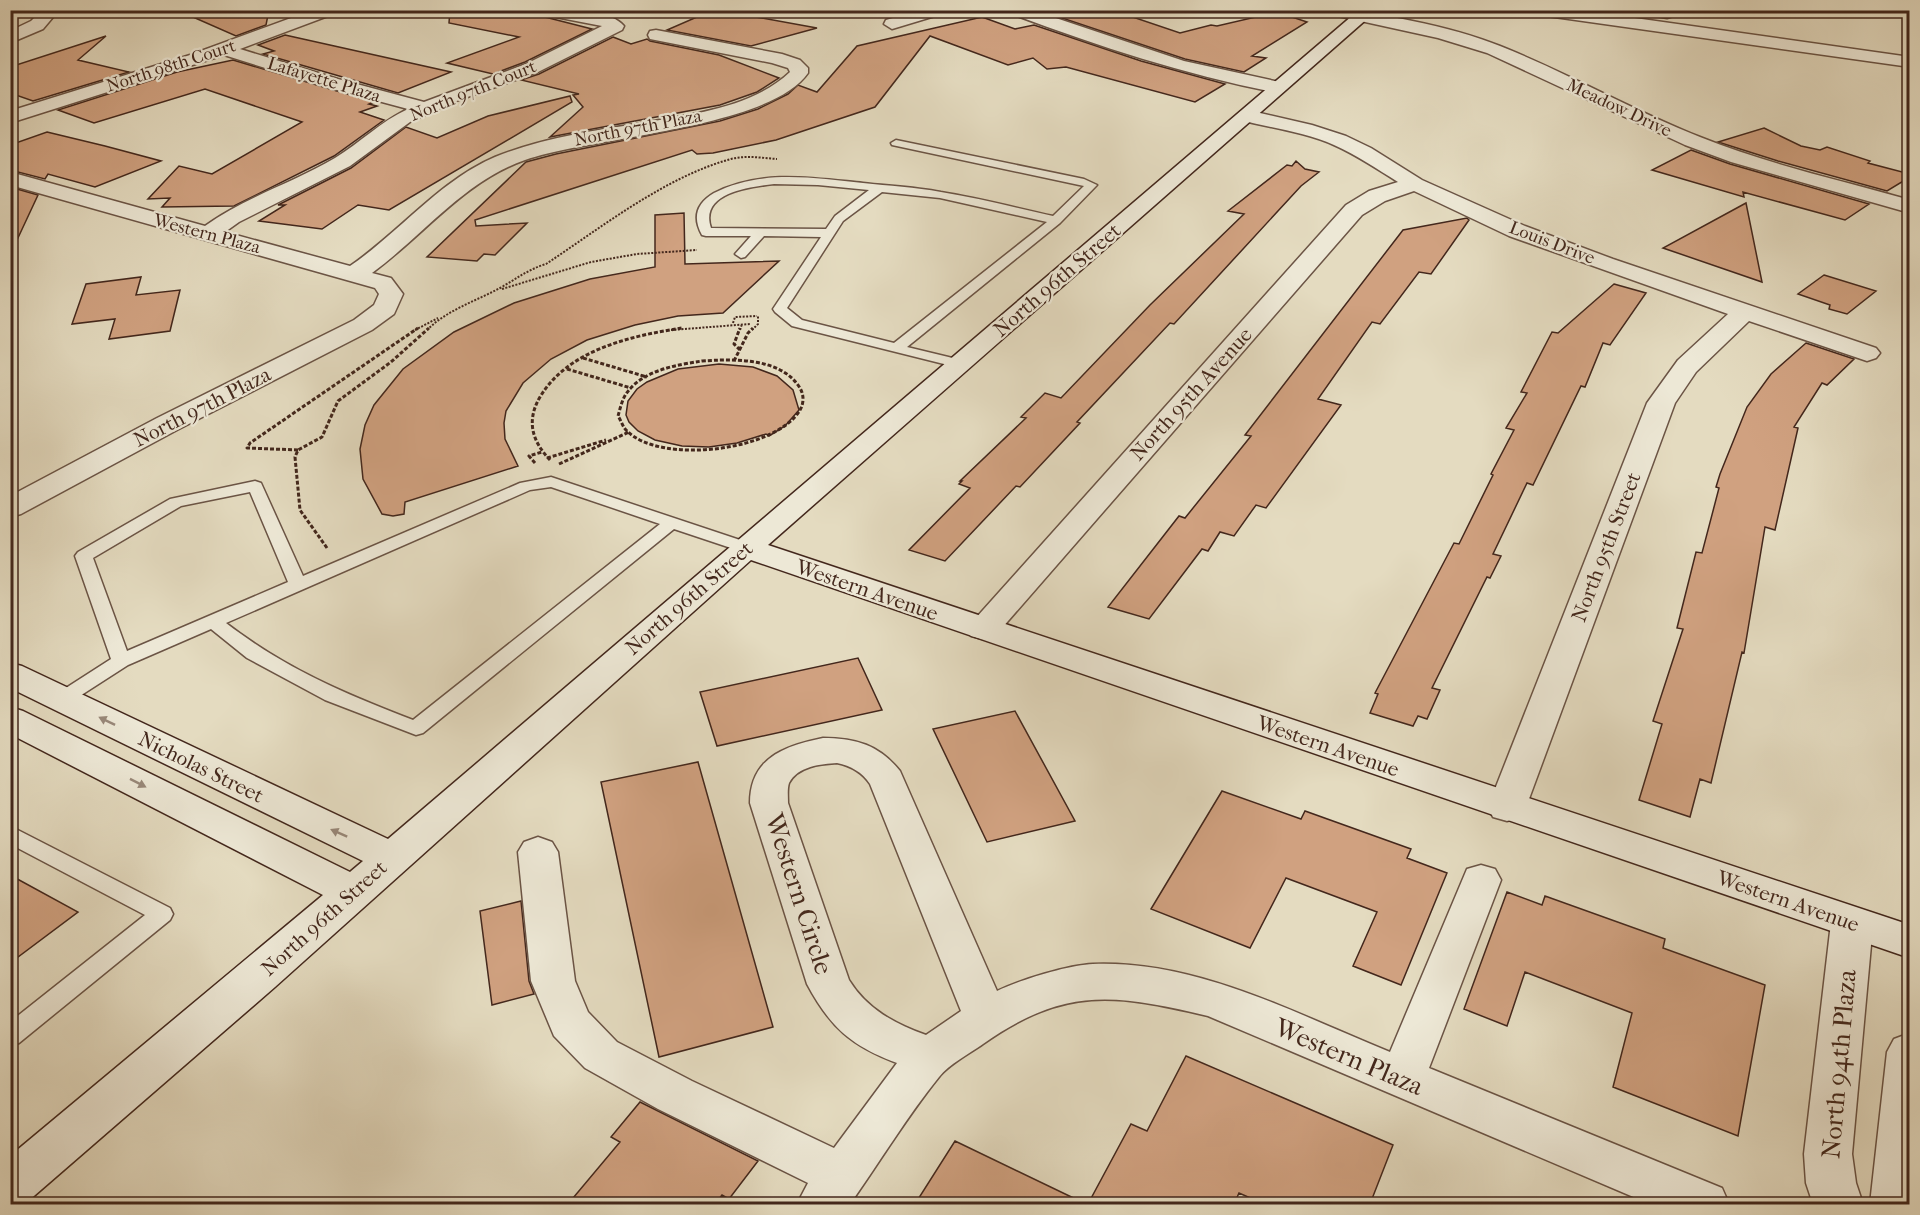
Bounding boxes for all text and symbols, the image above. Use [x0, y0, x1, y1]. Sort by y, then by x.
street label: North 98th Court [104, 35, 239, 97]
street label: Lafayette Plaza [265, 53, 384, 107]
street label: North 97th Court [407, 56, 540, 126]
street label: Meadow Drive [1563, 75, 1675, 141]
street label: North 97th Plaza [572, 105, 704, 151]
street label: Western Plaza [150, 209, 263, 259]
street label: Louis Drive [1506, 217, 1598, 269]
street label: North 96th Street [989, 218, 1126, 342]
street label: North 95th Avenue [1125, 323, 1257, 465]
street label: North 97th Plaza [129, 362, 275, 452]
street label: North 95th Street [1566, 468, 1646, 625]
street label: North 96th Street [621, 536, 758, 660]
street label: Western Avenue [792, 554, 941, 626]
street label: Western Avenue [1253, 710, 1402, 782]
one-way arrow [98, 716, 115, 725]
street label: Nicholas Street [134, 726, 268, 808]
one-way arrow [129, 778, 146, 788]
street label: Western Circle [758, 809, 840, 978]
one-way arrow [330, 829, 347, 838]
street label: North 96th Street [256, 855, 392, 981]
street label: Western Avenue [1713, 865, 1862, 937]
street label: North 94th Plaza [1815, 967, 1863, 1160]
street label: Western Plaza [1269, 1011, 1429, 1103]

